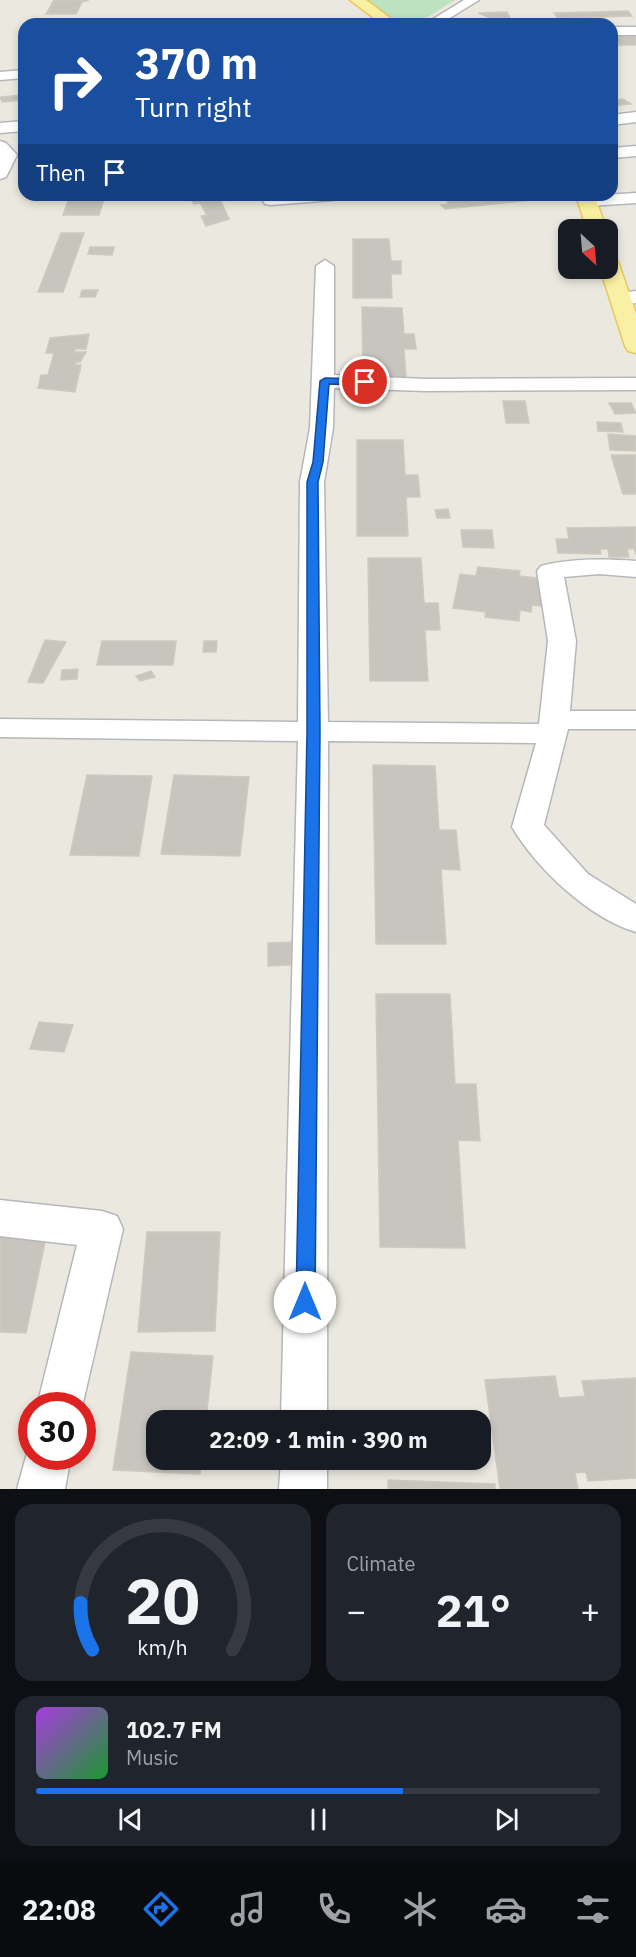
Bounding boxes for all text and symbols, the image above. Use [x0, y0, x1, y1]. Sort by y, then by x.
text: 370 m [135, 36, 258, 91]
icon: right [36, 42, 114, 120]
text: Turn right [135, 89, 252, 124]
icon: arrive [98, 156, 131, 189]
text: Then [36, 158, 86, 187]
north arrow [558, 219, 618, 279]
map controls [558, 219, 618, 279]
pin [339, 356, 390, 407]
icon: arrive [348, 365, 381, 398]
position arrow [273, 1270, 337, 1334]
speed limit sign: 30 [18, 1392, 96, 1470]
text: 22:09 · 1 min · 390 m [209, 1425, 428, 1454]
text: Climate [347, 1550, 415, 1577]
text: 20 [125, 1560, 200, 1641]
text: 21° [436, 1581, 511, 1639]
text: − [347, 1589, 366, 1632]
text: + [580, 1589, 600, 1632]
text: km/h [138, 1633, 188, 1661]
text: 102.7 FM [126, 1715, 222, 1744]
text: Music [126, 1744, 178, 1771]
icon: previous [114, 1803, 147, 1836]
icon: pause [302, 1803, 335, 1836]
icon: next [490, 1803, 523, 1836]
icon: directions [140, 1888, 182, 1930]
icon: music [227, 1888, 269, 1930]
icon: phone [313, 1888, 355, 1930]
icon: climate [399, 1888, 441, 1930]
icon: car [485, 1888, 527, 1930]
icon: filters [572, 1888, 614, 1930]
text: 22:08 [22, 1892, 96, 1927]

